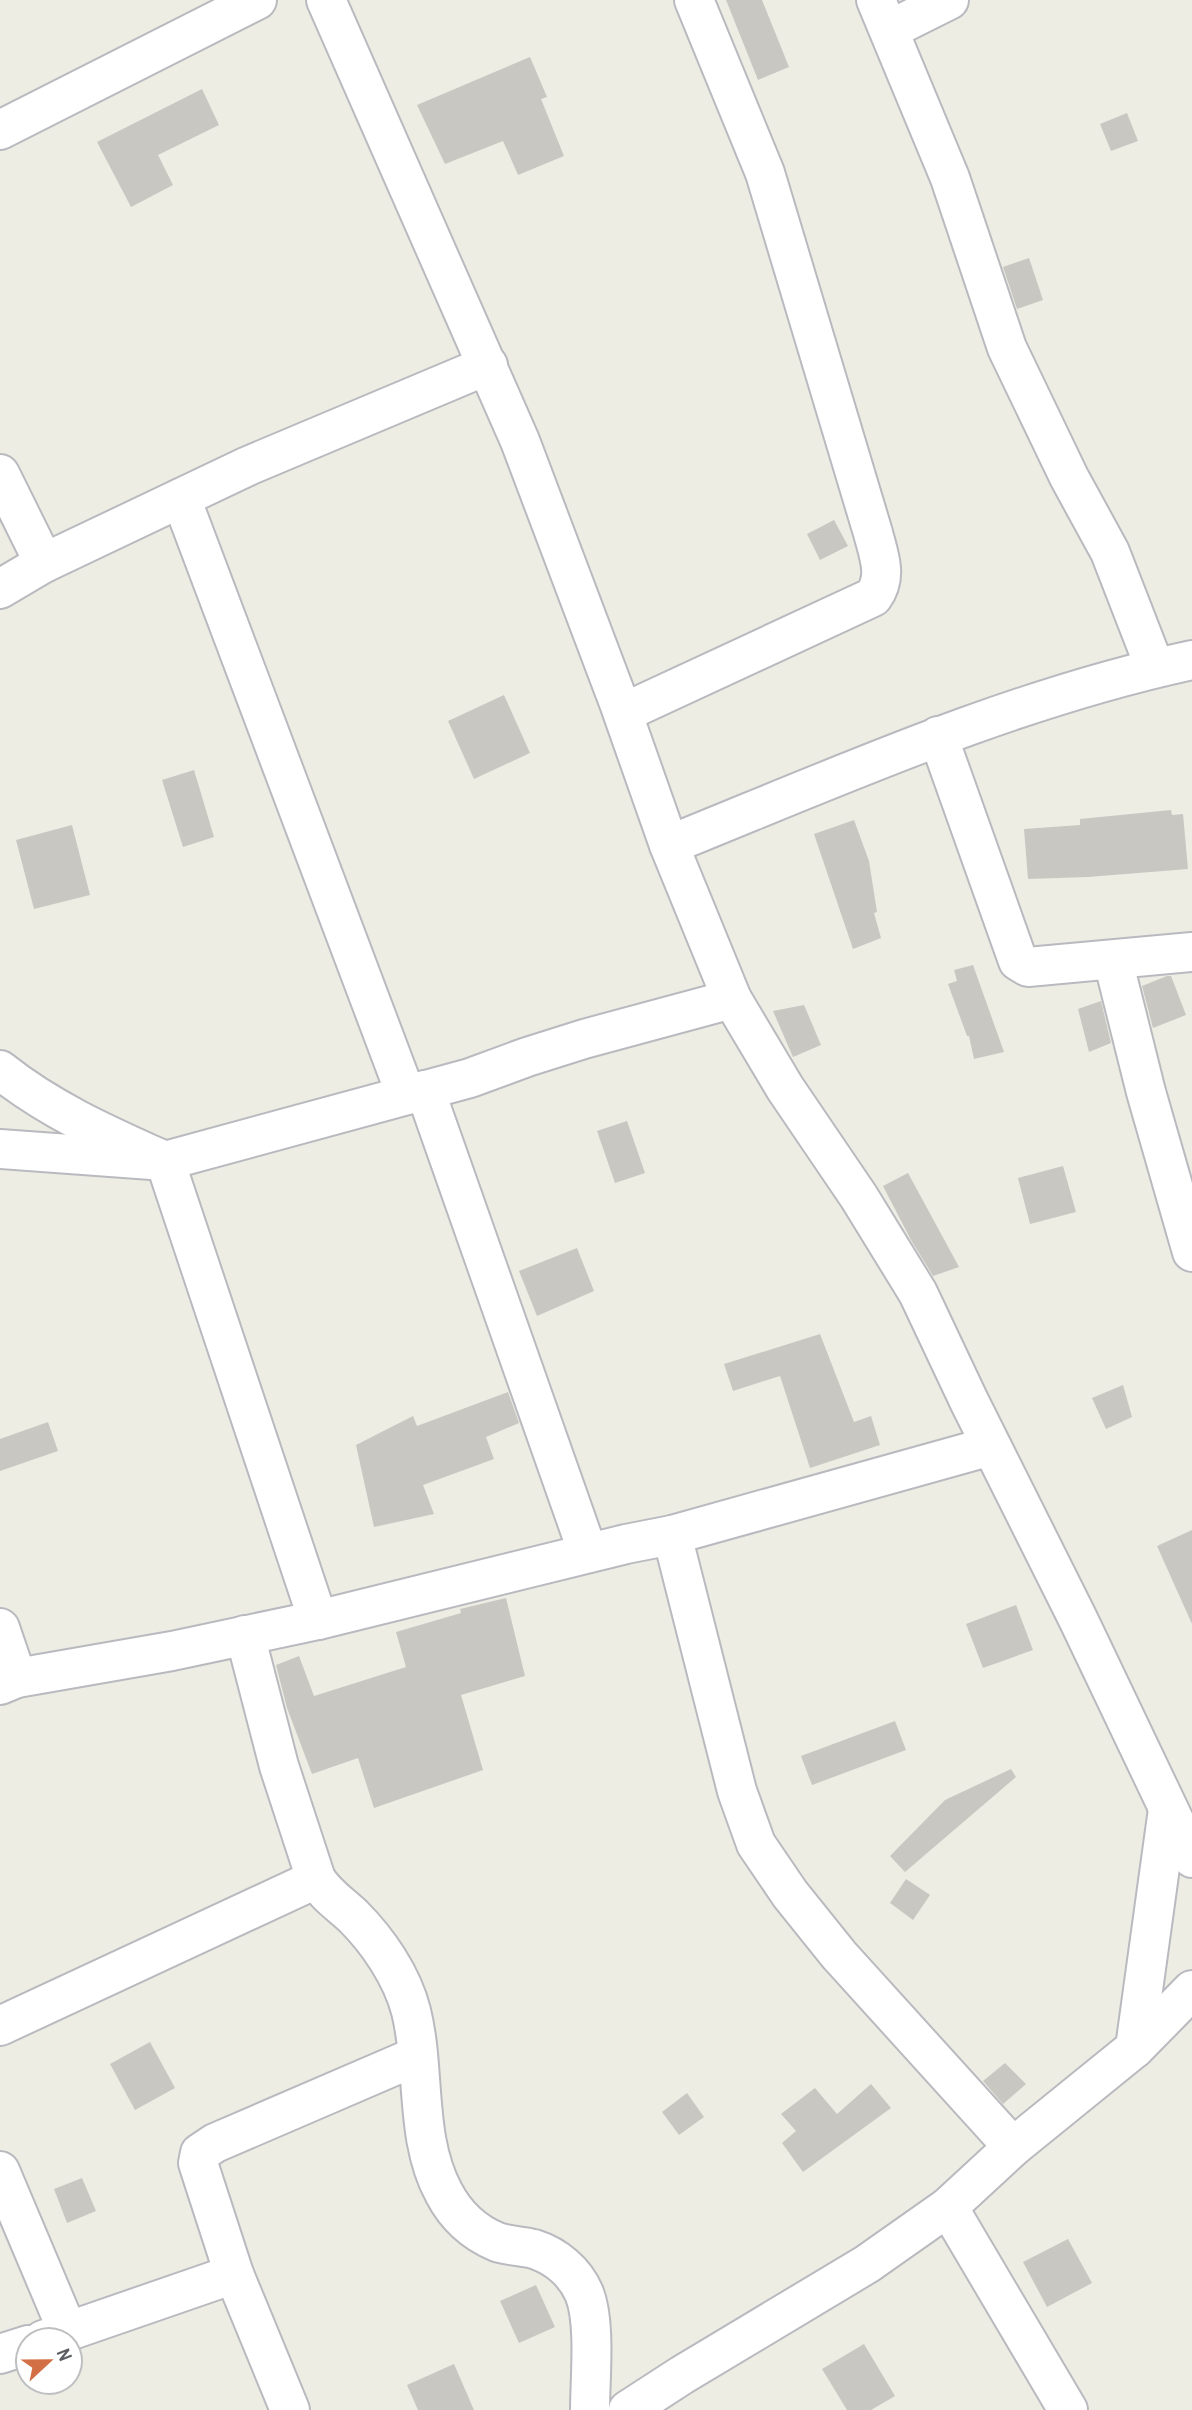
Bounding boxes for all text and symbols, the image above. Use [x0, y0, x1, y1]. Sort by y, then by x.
north arrow [14, 2326, 84, 2396]
text: N [51, 2345, 79, 2365]

